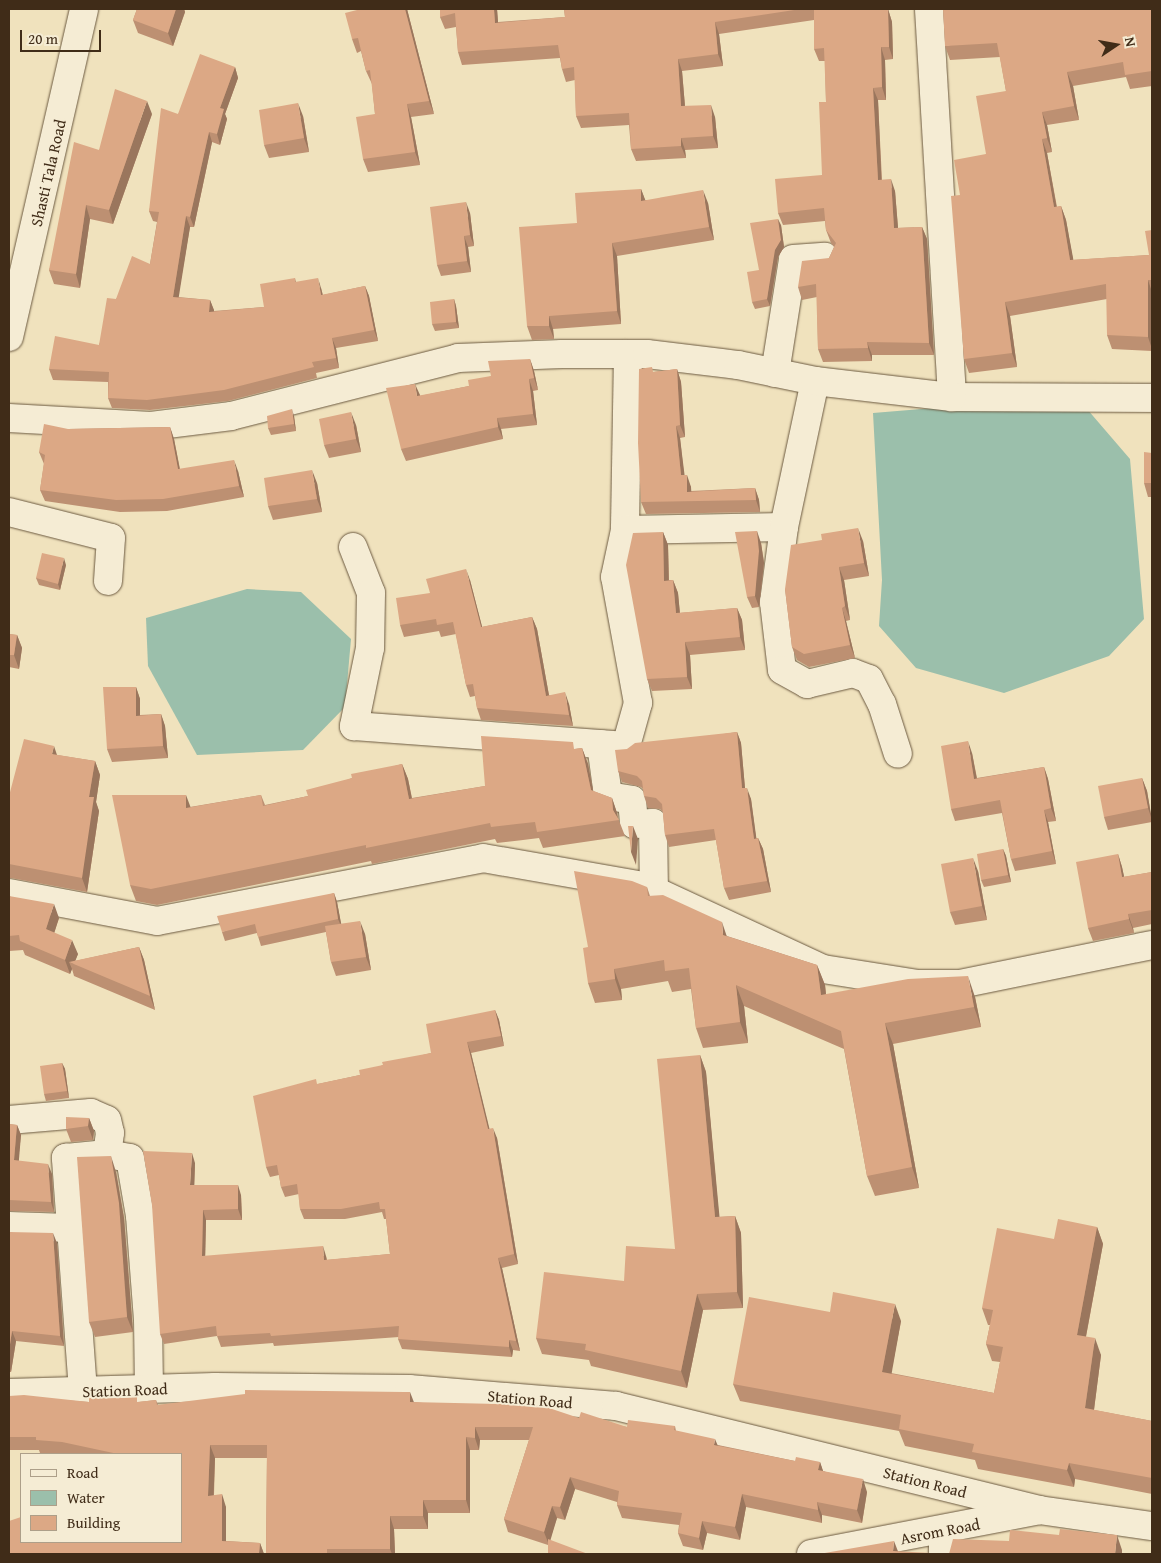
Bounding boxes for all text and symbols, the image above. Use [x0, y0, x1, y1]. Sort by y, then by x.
scale bar [22, 20, 104, 52]
north arrow [1091, 20, 1141, 70]
text: 20 m [28, 28, 58, 49]
text: N [1120, 35, 1141, 49]
street label: Shasti Tala Road [26, 118, 70, 228]
street label: Station Road [82, 1379, 168, 1401]
street label: Station Road [487, 1386, 573, 1412]
legend [20, 1453, 182, 1543]
text: Road [67, 1462, 98, 1483]
street label: Station Road [881, 1462, 969, 1502]
text: Water [67, 1487, 105, 1508]
text: Building [67, 1512, 120, 1533]
street label: Asrom Road [899, 1514, 981, 1548]

